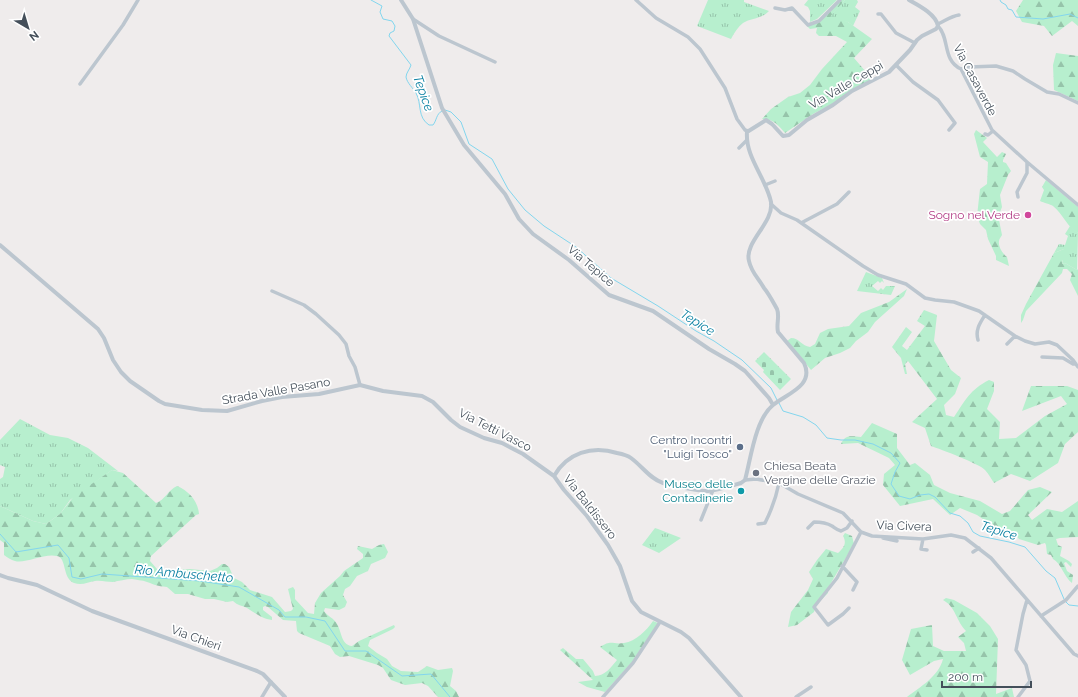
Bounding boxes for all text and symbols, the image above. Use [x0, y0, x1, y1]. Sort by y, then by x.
north arrow [8, 8, 48, 48]
text: N [27, 28, 41, 43]
street label: Via Casaverde [950, 42, 1000, 118]
street label: Via Valle Ceppi [806, 58, 886, 112]
water label: Tepice [410, 73, 437, 113]
place label: Sogno nel Verde [928, 208, 1020, 222]
marker: Sogno nel Verde [1023, 210, 1033, 220]
street label: Via Tepice [565, 242, 617, 290]
water label: Tepice [678, 306, 718, 339]
street label: Strada Valle Pasano [221, 375, 331, 407]
street label: Via Tetti Vasco [456, 406, 534, 454]
place label: Centro Incontri "Luigi Tosco" [650, 433, 732, 461]
marker: Centro Incontri "Luigi Tosco" [735, 442, 745, 452]
place label: Chiesa Beata Vergine delle Grazie [764, 459, 876, 487]
marker: Chiesa Beata Vergine delle Grazie [751, 468, 761, 478]
street label: Via Baldissero [560, 472, 620, 542]
place label: Museo delle Contadinerie [662, 477, 733, 505]
marker: Museo delle Contadinerie [736, 486, 746, 496]
street label: Via Civera [876, 518, 932, 534]
water label: Tepice [979, 518, 1019, 543]
water label: Rio Ambuschetto [134, 562, 234, 585]
street label: Via Chieri [169, 623, 223, 653]
scale bar [942, 663, 1031, 689]
text: 200 m [948, 670, 983, 684]

